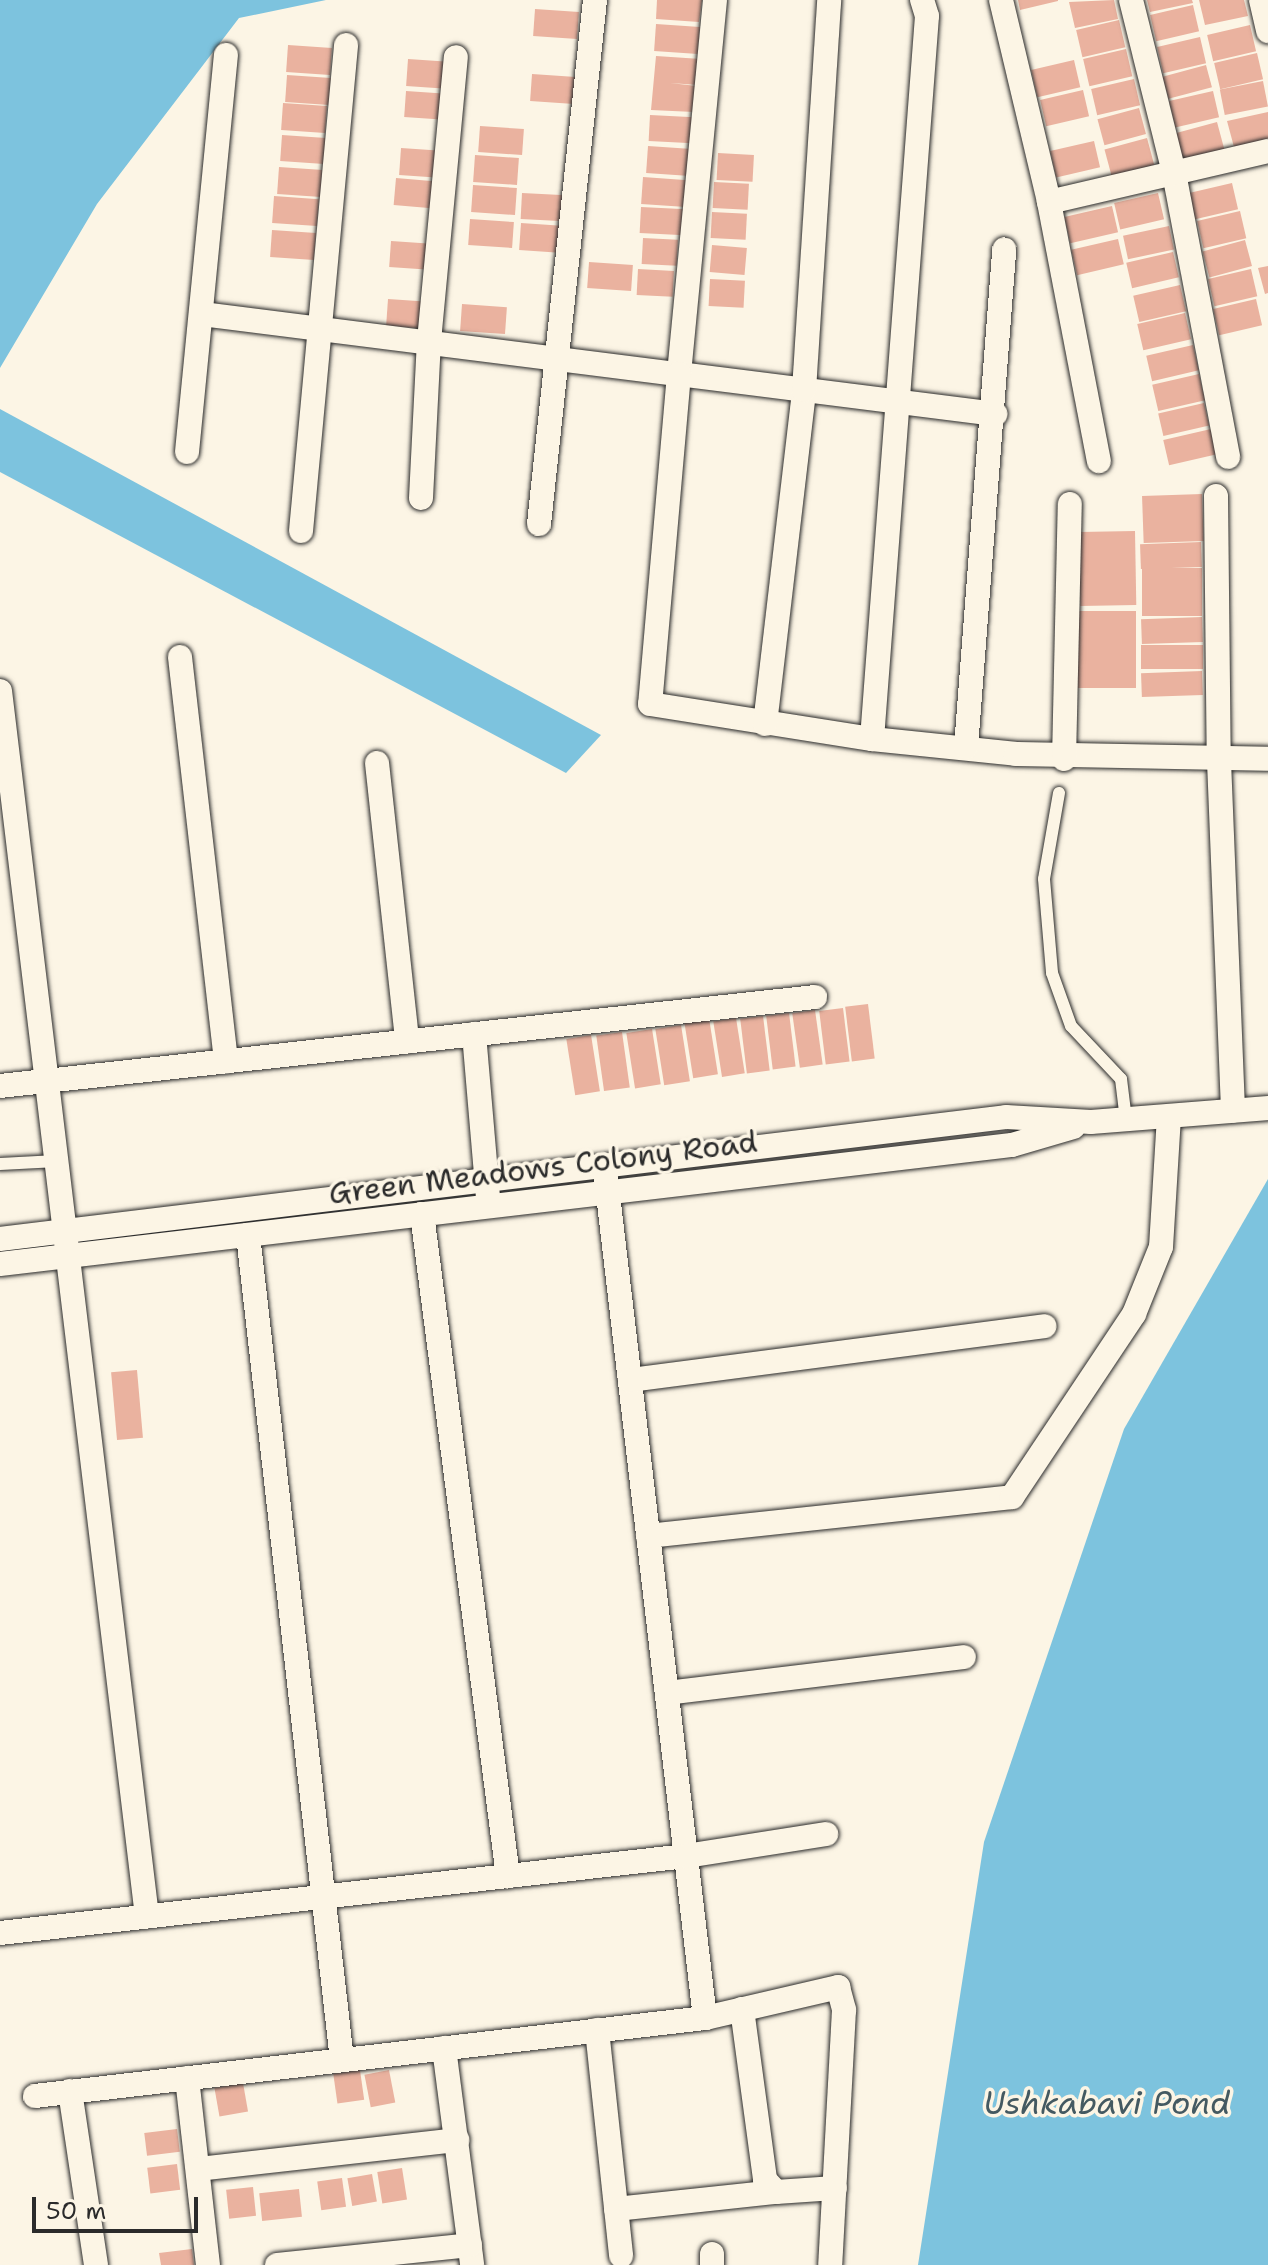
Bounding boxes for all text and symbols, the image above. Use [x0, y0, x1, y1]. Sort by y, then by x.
street label: Green Meadows Colony Road [327, 1124, 759, 1212]
water label: Ushkabavi Pond [984, 2084, 1230, 2122]
scale bar [36, 2181, 202, 2231]
text: 50 m [46, 2195, 106, 2227]

